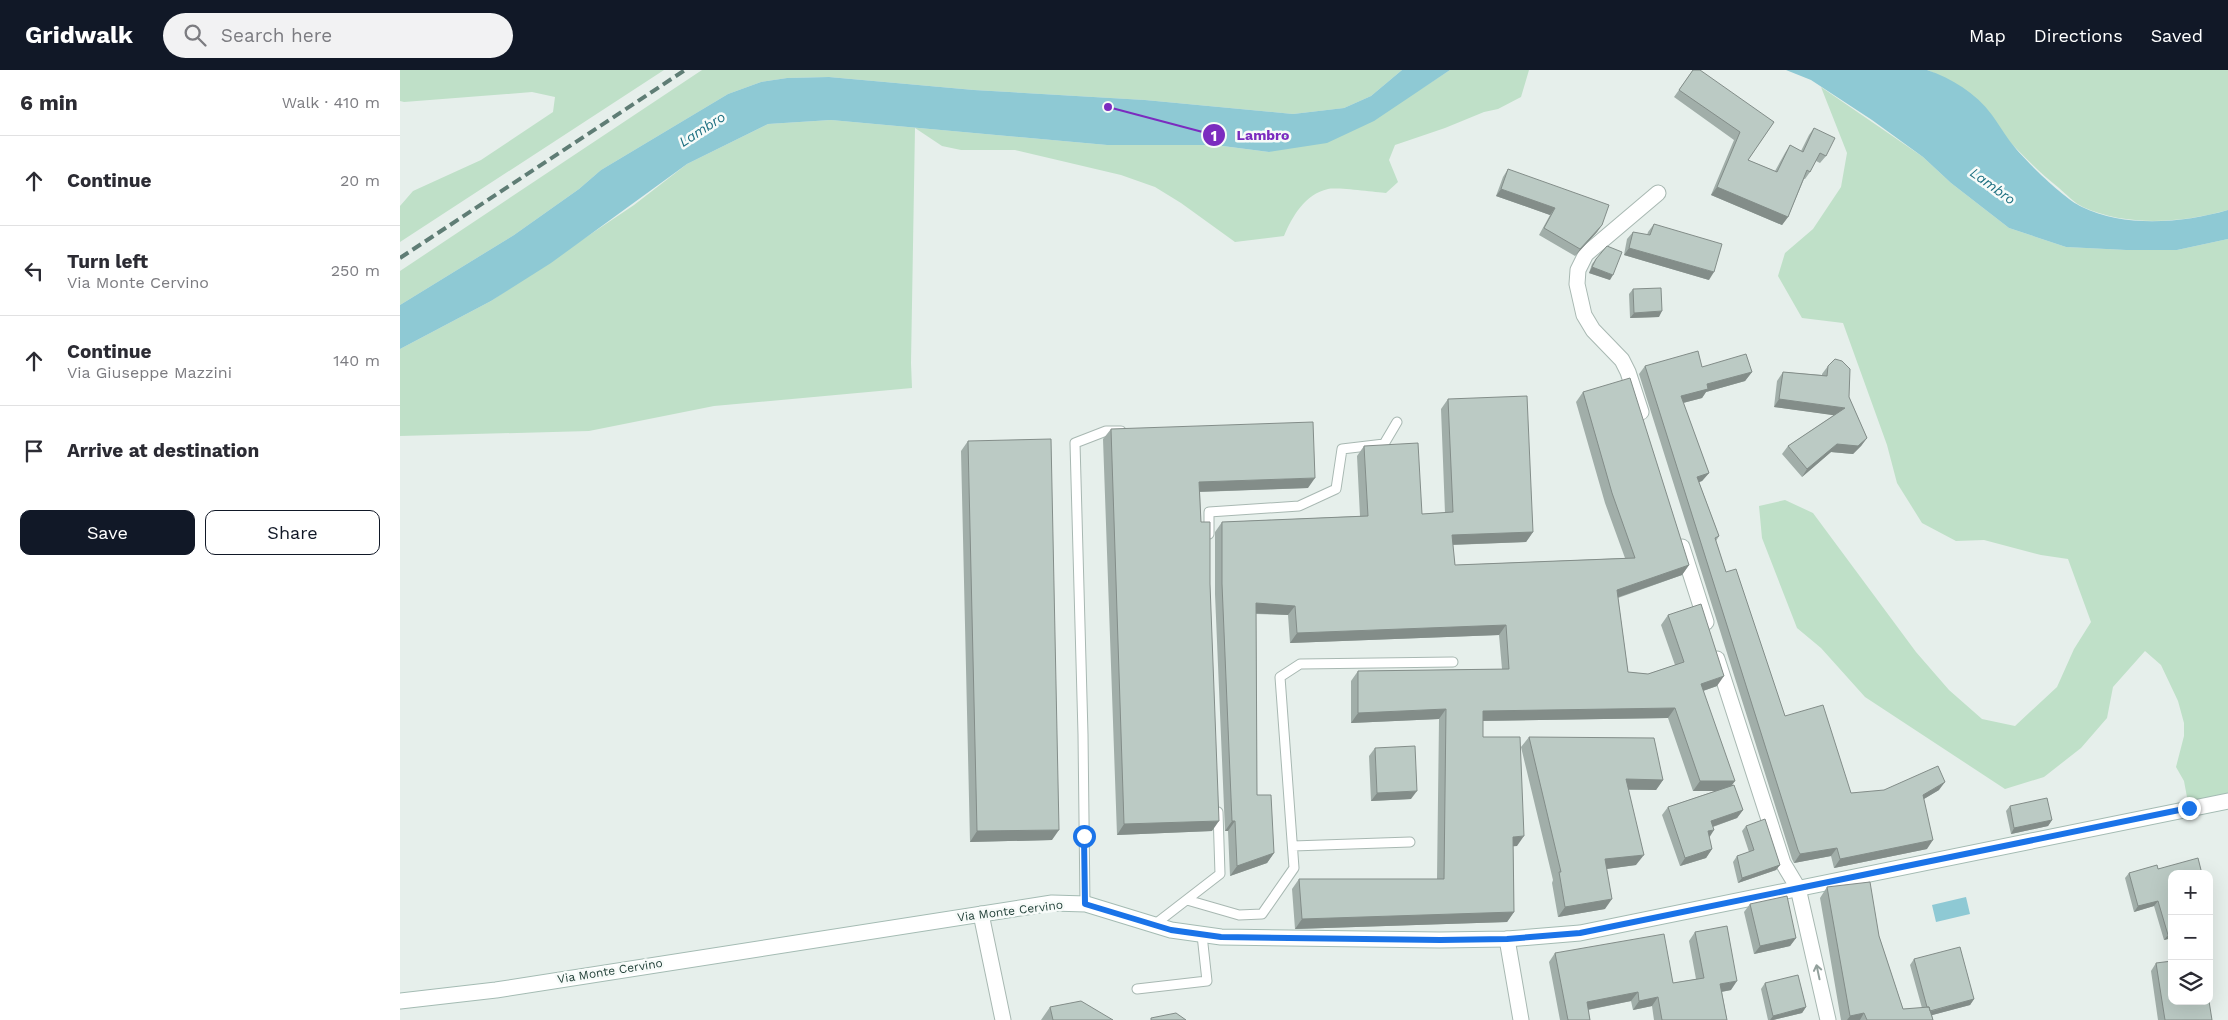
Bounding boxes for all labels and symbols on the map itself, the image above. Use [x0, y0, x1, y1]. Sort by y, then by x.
water label: Lambro [676, 108, 728, 150]
callout: Lambro [1202, 121, 1299, 150]
text: 1 [1211, 127, 1217, 145]
text: Lambro [1237, 127, 1289, 143]
water label: Lambro [1967, 164, 2019, 208]
route end [2178, 797, 2201, 820]
route start [1073, 825, 1096, 848]
street label: Via Monte Cervino [956, 898, 1064, 924]
street label: Via Monte Cervino [556, 956, 664, 986]
one-way arrow [1813, 965, 1822, 981]

